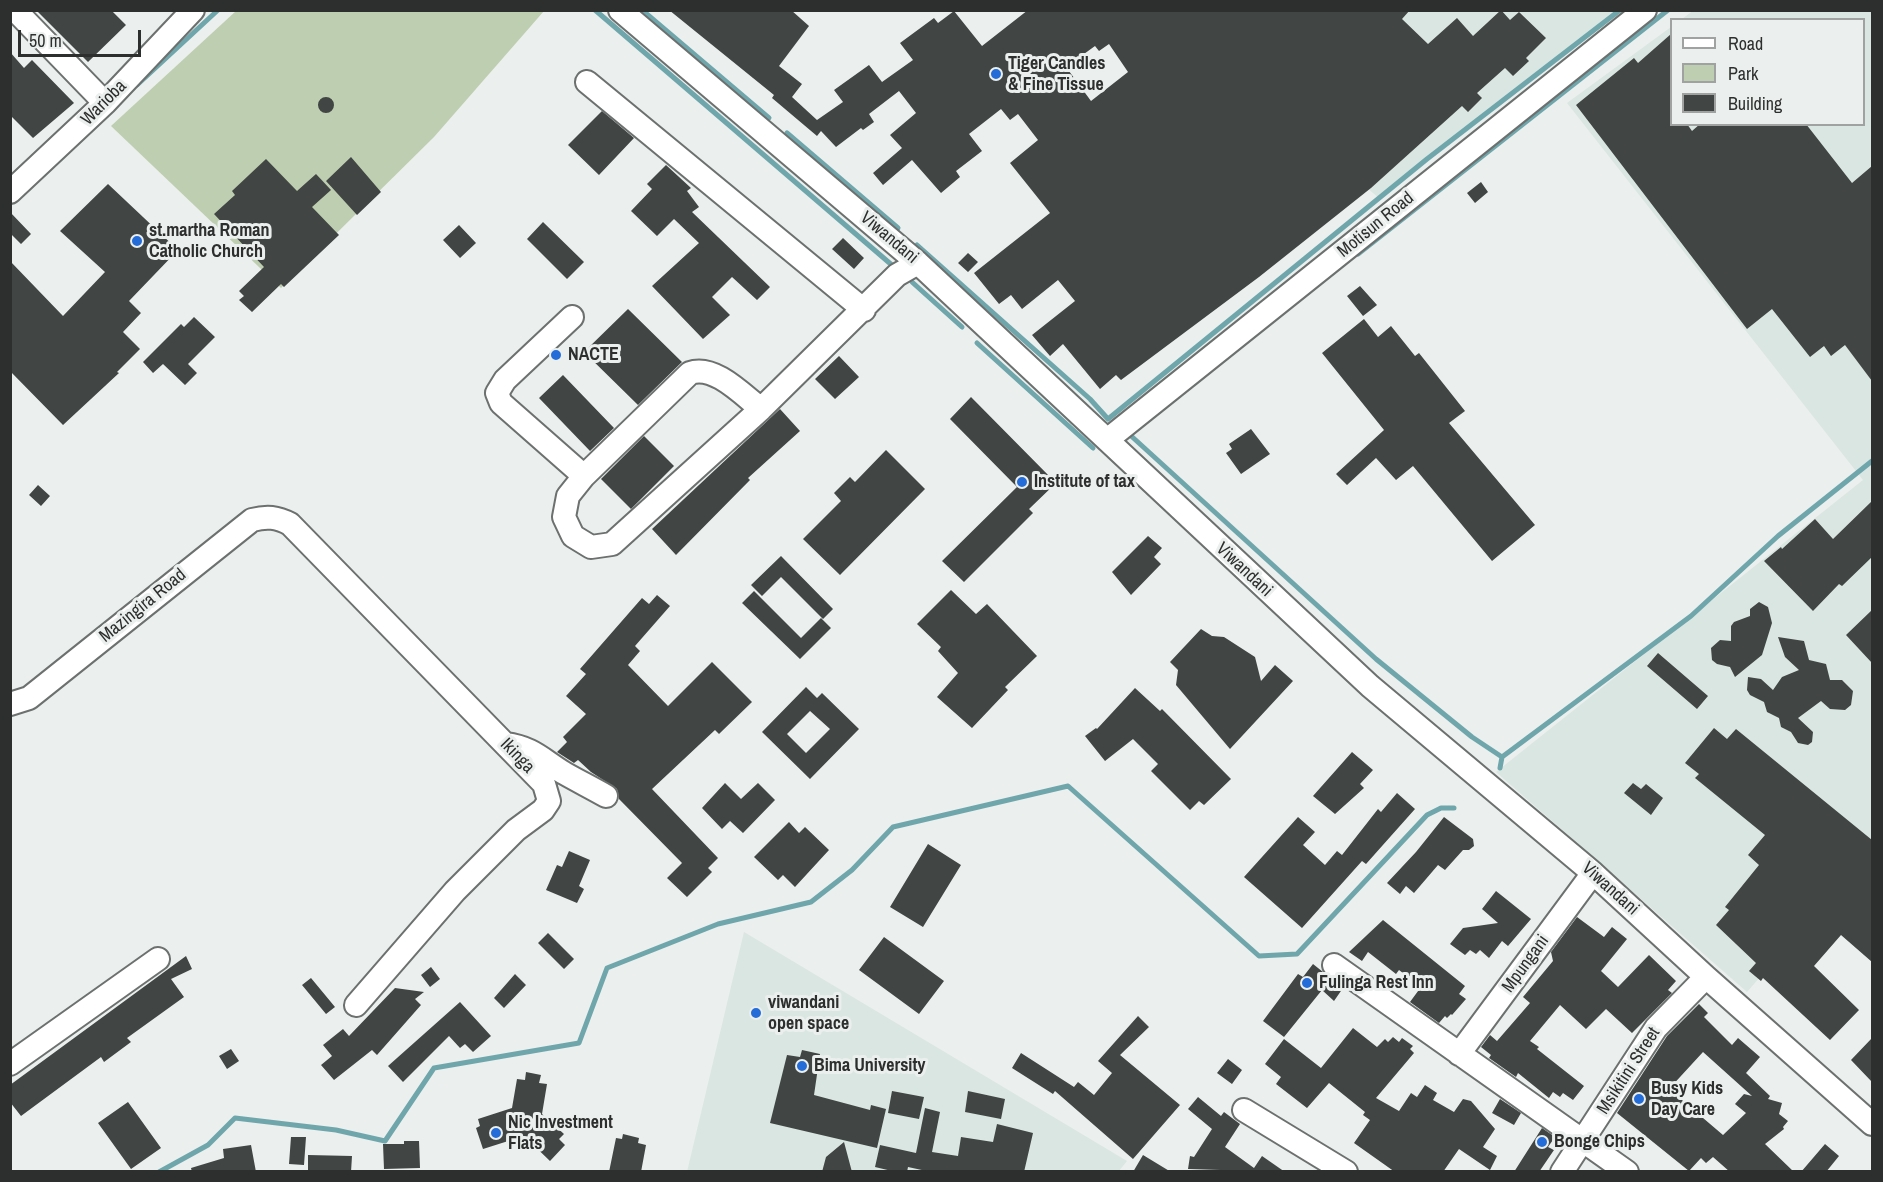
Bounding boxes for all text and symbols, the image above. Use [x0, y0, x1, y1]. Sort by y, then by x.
scale bar [21, 18, 144, 56]
legend [1670, 18, 1865, 126]
text: 50 m [29, 28, 62, 53]
text: Road [1728, 31, 1763, 56]
place label: Tiger Candles & Fine Tissue [1008, 53, 1105, 96]
text: Park [1728, 61, 1758, 86]
marker: Tiger Candles & Fine Tissue [989, 67, 1003, 81]
street label: Warioba [77, 76, 131, 130]
text: Building [1728, 91, 1782, 116]
street label: Motisun Road [1333, 188, 1419, 262]
street label: Viwandani [855, 207, 923, 269]
place label: st.martha Roman Catholic Church [149, 220, 270, 262]
marker: st.martha Roman Catholic Church [130, 234, 144, 248]
place label: NACTE [568, 344, 619, 366]
marker: NACTE [549, 348, 563, 362]
place label: Institute of tax [1034, 471, 1135, 493]
marker: Institute of tax [1015, 475, 1029, 489]
street label: Viwandani [1211, 538, 1277, 602]
street label: Mazingira Road [95, 565, 191, 647]
street label: Ikinga [495, 734, 539, 778]
street label: Viwandani [1577, 858, 1643, 920]
street label: Mpungani [1498, 931, 1554, 997]
place label: Fulinga Rest Inn [1319, 972, 1434, 994]
marker: Fulinga Rest Inn [1300, 976, 1314, 990]
place label: viwandani open space [768, 992, 849, 1034]
marker: viwandani open space [749, 1006, 763, 1020]
street label: Msikitini Street [1593, 1023, 1665, 1119]
place label: Bima University [814, 1055, 926, 1077]
marker: Bima University [795, 1059, 809, 1073]
place label: Busy Kids Day Care [1651, 1078, 1723, 1120]
marker: Busy Kids Day Care [1632, 1092, 1646, 1106]
place label: Nic Investment Flats [508, 1112, 613, 1154]
marker: Nic Investment Flats [489, 1126, 503, 1140]
place label: Bonge Chips [1554, 1131, 1645, 1153]
marker: Bonge Chips [1535, 1135, 1549, 1149]

